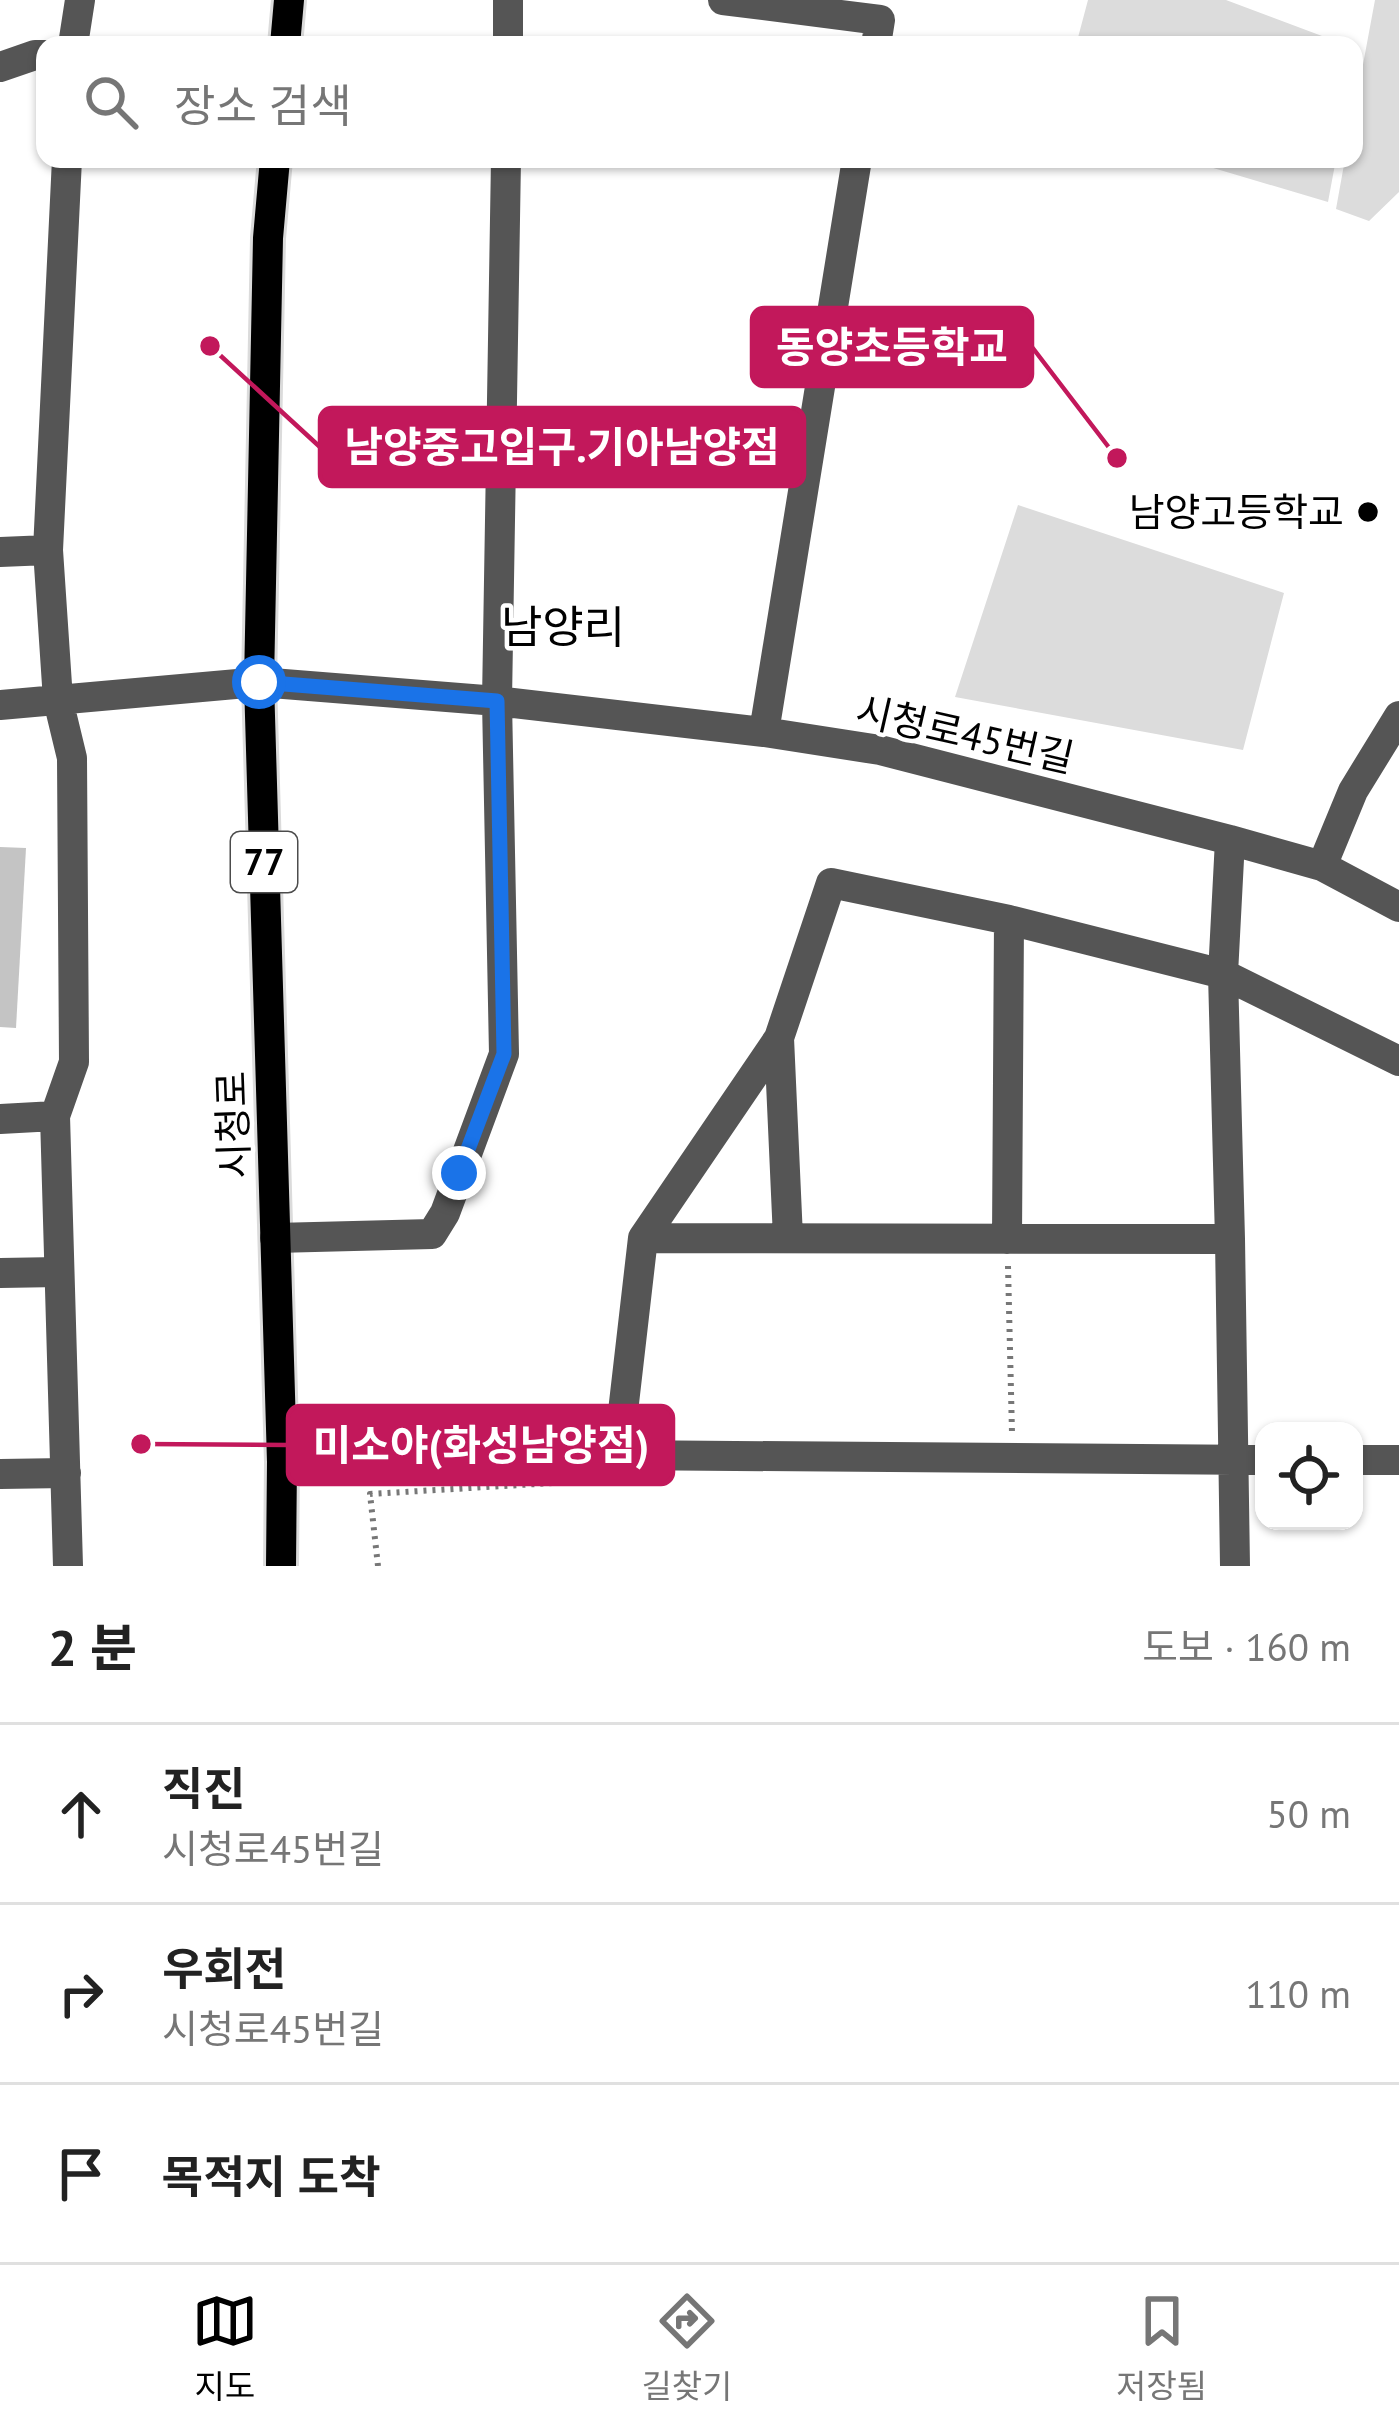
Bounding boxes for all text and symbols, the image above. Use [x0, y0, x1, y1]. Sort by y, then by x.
search box [36, 36, 1363, 168]
icon: search [78, 69, 144, 135]
text: 장소 검색 [174, 76, 352, 134]
callout: 동양초등학교 [752, 308, 1032, 386]
text: 동양초등학교 [776, 319, 1008, 374]
callout: 남양중고입구.기아남양점 [320, 408, 804, 486]
text: 남양중고입구.기아남양점 [344, 419, 780, 474]
place label: 남양고등학교 [1129, 486, 1344, 537]
marker: 남양고등학교 [1355, 499, 1381, 525]
district label: 남양리 [501, 597, 625, 655]
route start [232, 655, 286, 709]
street label: 시청로45번길 [851, 684, 1079, 783]
road number: 77 [231, 832, 297, 892]
street label: 시청로 [205, 1070, 260, 1180]
route end [432, 1146, 486, 1200]
callout: 미소야(화성남양점) [288, 1406, 673, 1484]
text: 미소야(화성남양점) [313, 1417, 649, 1472]
map controls [1255, 1422, 1363, 1530]
button: locate [1255, 1422, 1363, 1530]
text: 2 분 [48, 1614, 137, 1680]
text: 도보 · 160 m [1142, 1621, 1351, 1672]
text: 직진 [162, 1759, 245, 1817]
icon: ahead [48, 1781, 114, 1847]
text: 50 m [1266, 1788, 1351, 1839]
text: 시청로45번길 [162, 1823, 384, 1874]
text: 우회전 [162, 1939, 286, 1997]
icon: right [48, 1961, 114, 2027]
text: 110 m [1245, 1968, 1351, 2019]
text: 시청로45번길 [162, 2003, 384, 2054]
icon: arrive [48, 2141, 114, 2207]
text: 목적지 도착 [162, 2147, 380, 2205]
tab: 지도 [192, 2288, 258, 2408]
tab: 길찾기 [641, 2288, 732, 2408]
tab: 저장됨 [1116, 2288, 1207, 2408]

